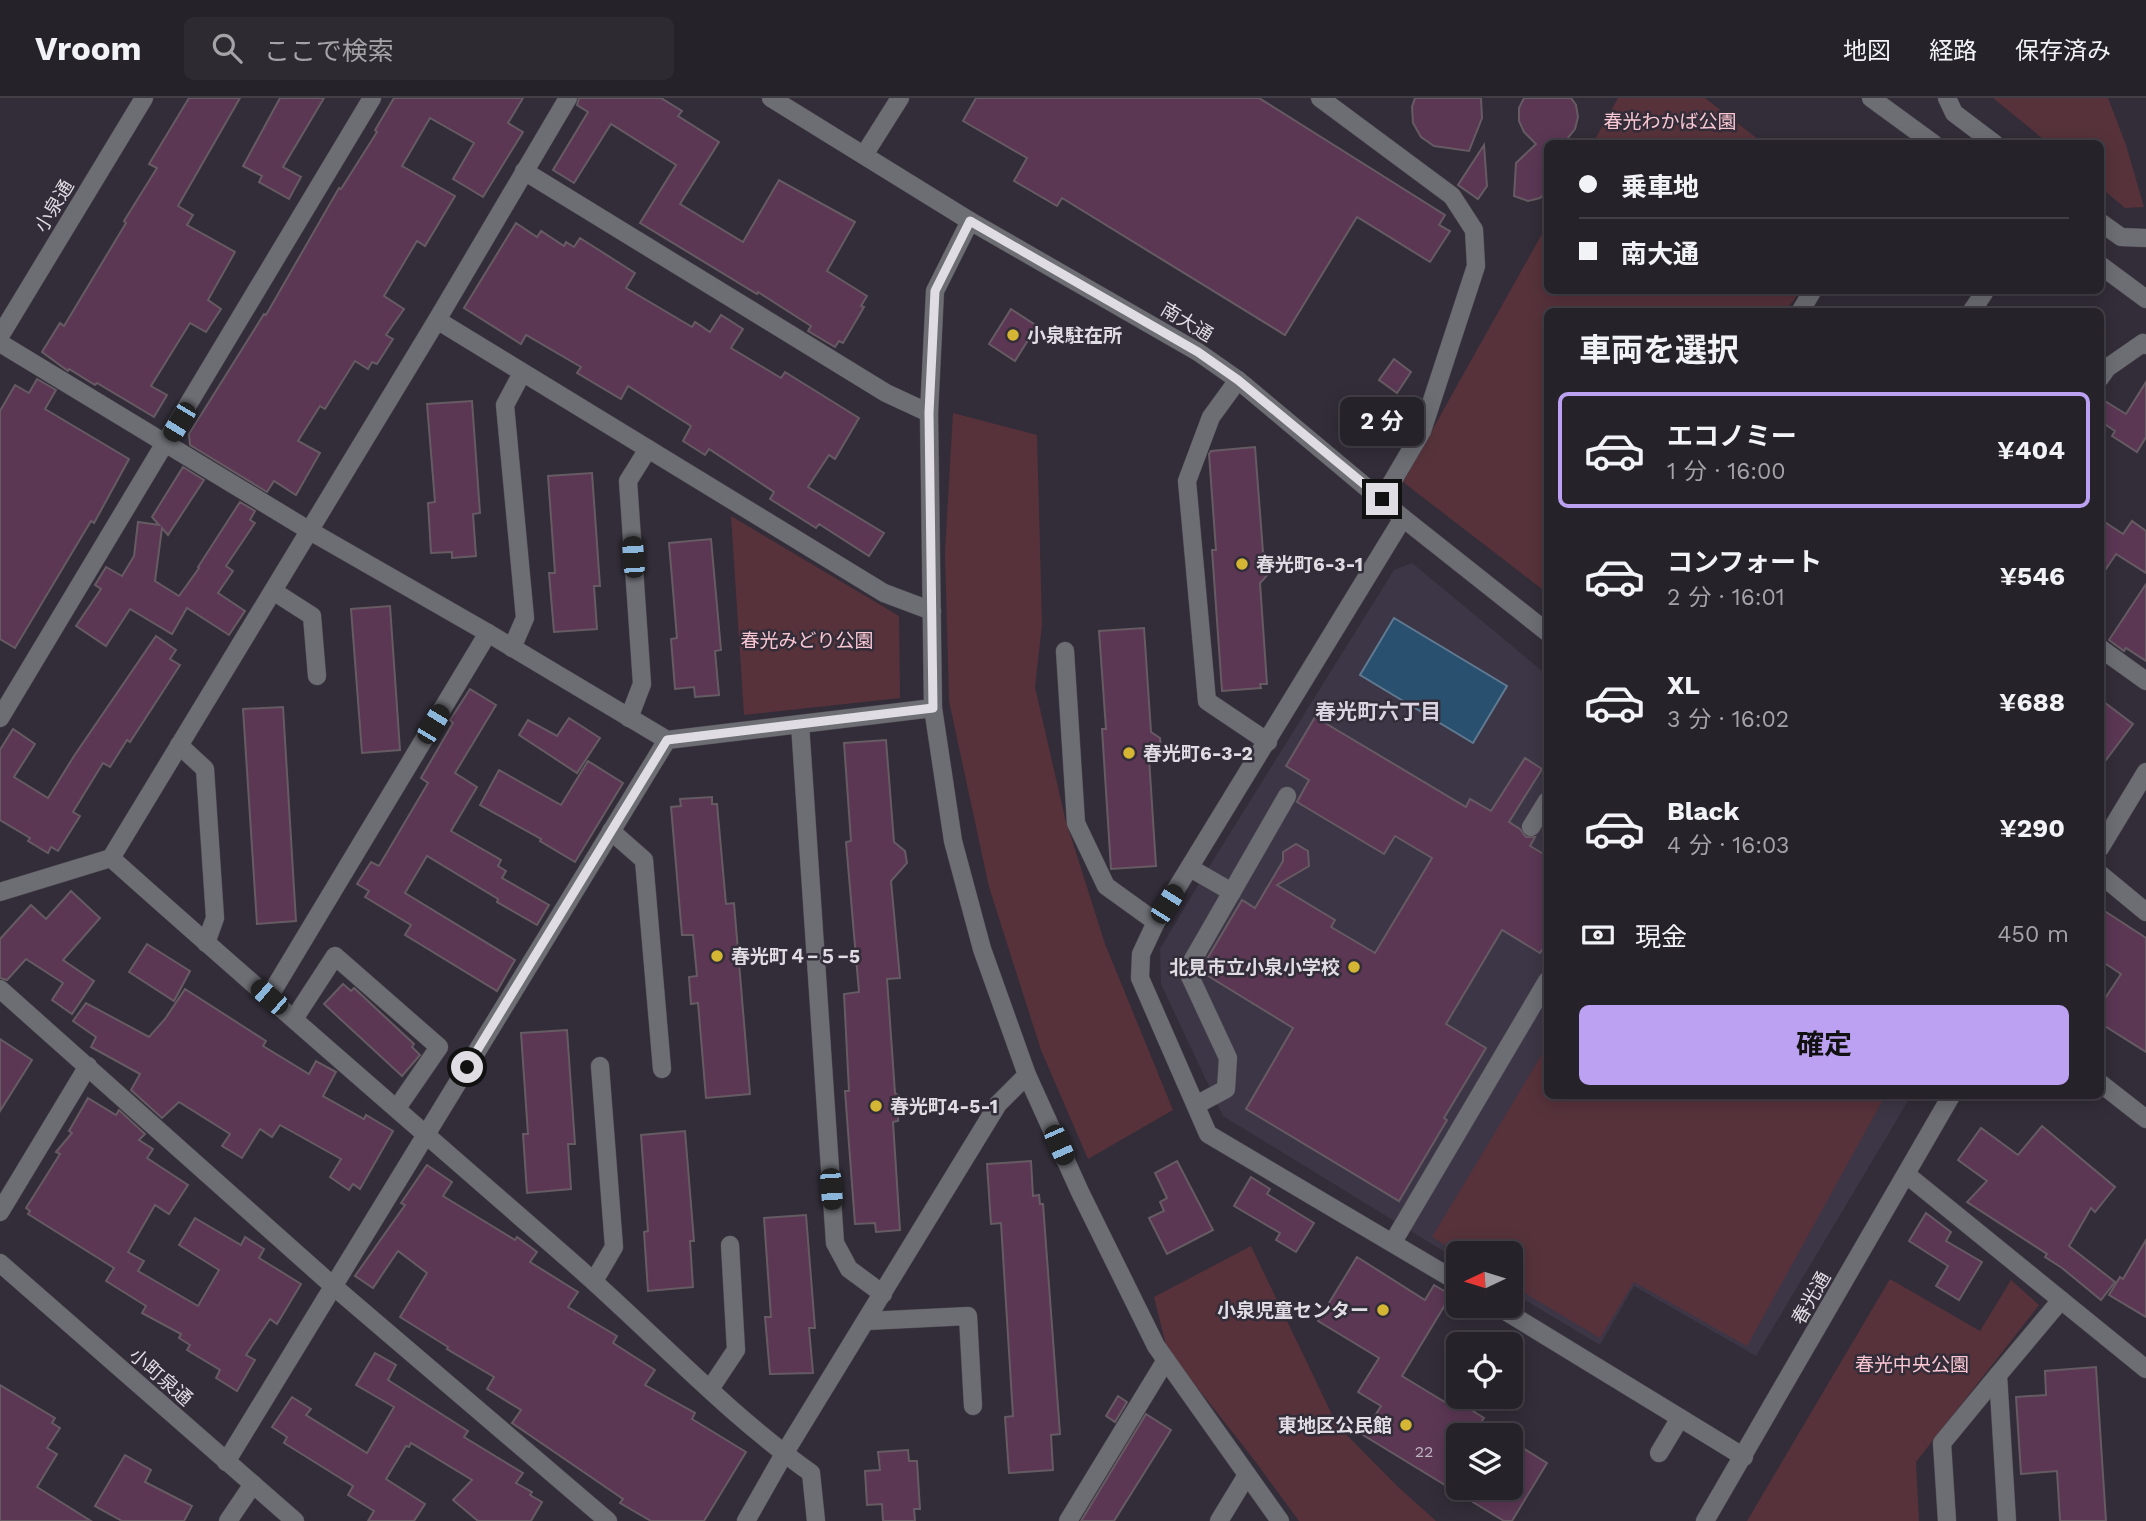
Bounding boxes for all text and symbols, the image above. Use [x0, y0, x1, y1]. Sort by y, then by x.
search box [184, 17, 674, 80]
text: Vroom [35, 29, 142, 68]
icon: search [208, 29, 246, 67]
text: ここで検索 [264, 36, 394, 66]
text: 地図 [1843, 37, 1891, 65]
text: 経路 [1929, 37, 1977, 65]
text: 保存済み [2015, 37, 2111, 65]
park label: 春光わかば公園 [1603, 110, 1737, 133]
text: 乗車地 [1621, 172, 1699, 202]
street label: 小泉通 [29, 176, 79, 236]
text: 南大通 [1621, 239, 1699, 269]
street label: 南大通 [1157, 297, 1217, 347]
place label: 小泉駐在所 [1027, 324, 1122, 347]
marker: 小泉駐在所 [1005, 327, 1021, 343]
text: 車両を選択 [1579, 331, 1739, 369]
callout: 2 分 [1340, 398, 1424, 446]
car [160, 399, 199, 445]
text: 2 分 [1360, 408, 1404, 435]
icon: car [1583, 419, 1646, 482]
text: エコノミー [1667, 421, 1797, 451]
text: ¥404 [1997, 435, 2065, 465]
text: 1 分 · 16:00 [1667, 458, 1786, 485]
route end [1366, 483, 1398, 515]
car [622, 535, 645, 579]
icon: car [1583, 545, 1646, 608]
text: コンフォート [1667, 547, 1822, 577]
place label: 春光町6-3-1 [1256, 553, 1363, 576]
marker: 春光町6-3-1 [1234, 556, 1250, 572]
text: ¥546 [2000, 561, 2065, 591]
text: 2 分 · 16:01 [1667, 584, 1785, 611]
park label: 春光みどり公園 [740, 629, 874, 652]
text: XL [1667, 670, 1700, 700]
icon: car [1583, 671, 1646, 734]
text: ¥688 [1999, 687, 2065, 717]
district label: 春光町六丁目 [1315, 699, 1441, 724]
car [414, 701, 453, 747]
text: 3 分 · 16:02 [1667, 706, 1789, 733]
place label: 春光町6-3-2 [1143, 742, 1253, 765]
marker: 春光町6-3-2 [1121, 745, 1137, 761]
text: Black [1667, 796, 1739, 826]
icon: car [1583, 797, 1646, 860]
text: ¥290 [1999, 813, 2065, 843]
text: 4 分 · 16:03 [1667, 832, 1789, 859]
car [1147, 881, 1188, 927]
icon: cash [1579, 916, 1617, 954]
text: 450 m [1997, 921, 2069, 948]
text: 現金 [1635, 922, 1687, 952]
place label: 春光町４−５−5 [731, 945, 860, 968]
marker: 春光町４−５−5 [709, 948, 725, 964]
place label: 北見市立小泉小学校 [1169, 956, 1340, 979]
marker: 北見市立小泉小学校 [1346, 959, 1362, 975]
car [247, 975, 292, 1019]
button: 確定 [1579, 1005, 2069, 1085]
route start [451, 1051, 483, 1083]
place label: 春光町4-5-1 [890, 1095, 998, 1118]
marker: 春光町4-5-1 [868, 1098, 884, 1114]
car [1041, 1122, 1078, 1168]
car [820, 1167, 843, 1211]
north arrow [1446, 1241, 1522, 1318]
map controls [1446, 1241, 1523, 1500]
street label: 春光通 [1787, 1268, 1835, 1328]
place label: 小泉児童センター [1217, 1299, 1369, 1322]
marker: 小泉児童センター [1375, 1302, 1391, 1318]
button: locate [1446, 1332, 1523, 1409]
street label: 小町泉通 [125, 1343, 197, 1411]
park label: 春光中央公園 [1855, 1353, 1969, 1376]
place label: 東地区公民館 [1278, 1414, 1392, 1437]
marker: 東地区公民館 [1398, 1417, 1414, 1433]
button: layers [1446, 1423, 1523, 1500]
house number: 22 [1415, 1442, 1433, 1461]

